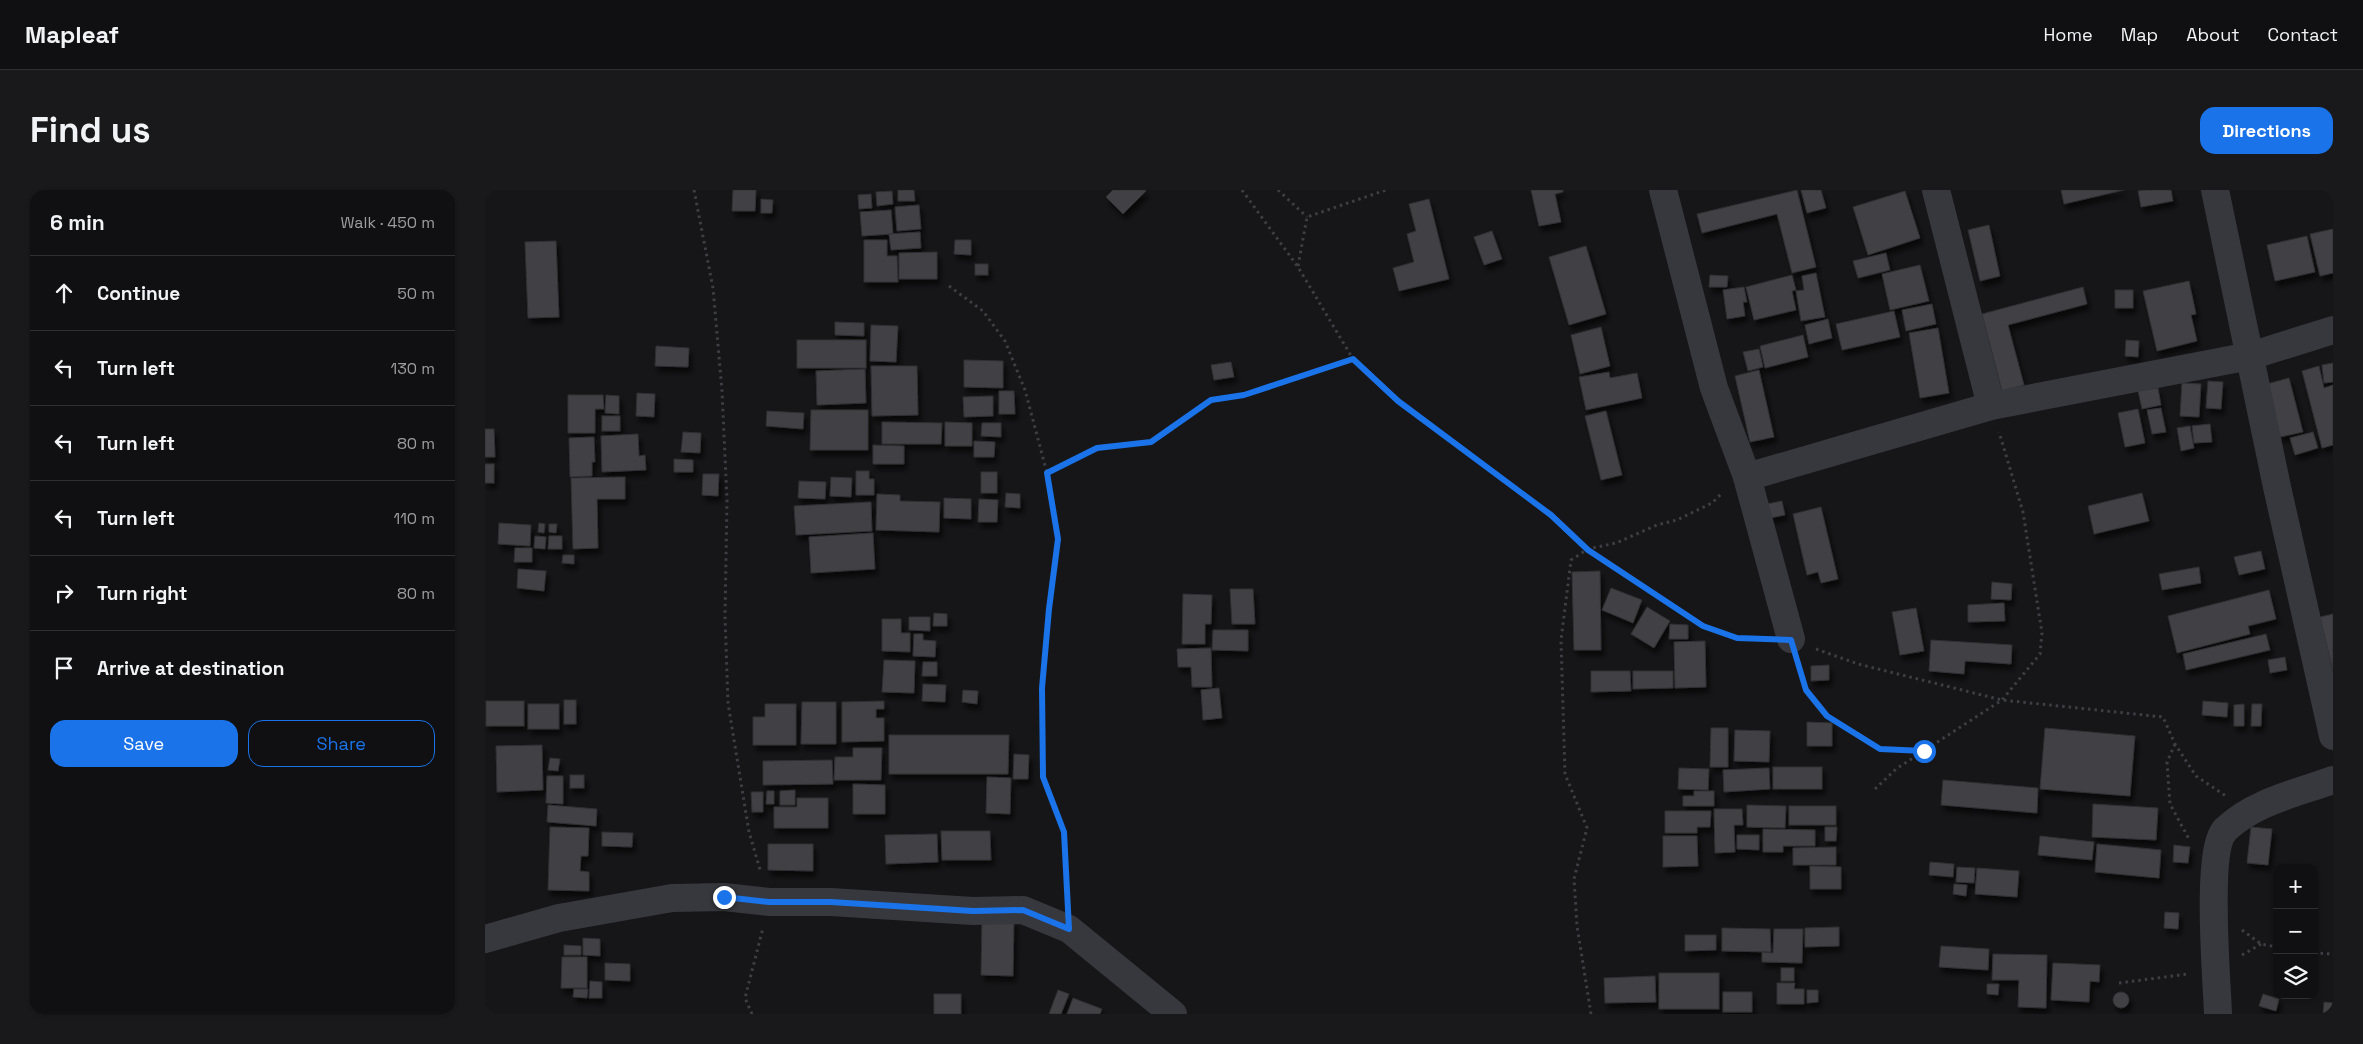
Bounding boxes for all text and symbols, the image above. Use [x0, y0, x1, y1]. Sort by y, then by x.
text: Mapleaf [25, 19, 119, 50]
text: Home [2044, 23, 2093, 46]
text: Map [2121, 23, 2158, 46]
text: About [2186, 23, 2240, 46]
text: Contact [2268, 23, 2338, 46]
button: Directions [2200, 107, 2333, 154]
text: Find us [30, 108, 151, 152]
text: 6 min [50, 209, 105, 236]
text: Walk · 450 m [341, 212, 435, 233]
icon: ahead [50, 279, 78, 307]
text: Continue [97, 281, 180, 306]
text: 50 m [397, 283, 435, 304]
icon: left [50, 354, 78, 382]
text: Turn left [97, 356, 175, 381]
text: 130 m [391, 358, 435, 379]
icon: left [50, 429, 78, 457]
text: Turn left [97, 431, 175, 456]
text: 80 m [397, 433, 435, 454]
icon: left [50, 504, 78, 532]
text: Turn left [97, 506, 175, 531]
text: 110 m [393, 508, 435, 529]
icon: right [50, 579, 78, 607]
text: Turn right [97, 581, 187, 606]
text: 80 m [397, 583, 435, 604]
icon: arrive [50, 654, 78, 682]
text: Arrive at destination [97, 656, 285, 681]
button: Save [50, 720, 238, 767]
button: Share [248, 720, 435, 767]
route start [1913, 740, 1936, 763]
map controls [2273, 864, 2318, 999]
button: + [2273, 864, 2318, 909]
route end [713, 886, 736, 909]
button: − [2273, 909, 2318, 954]
button: layers [2273, 954, 2318, 999]

